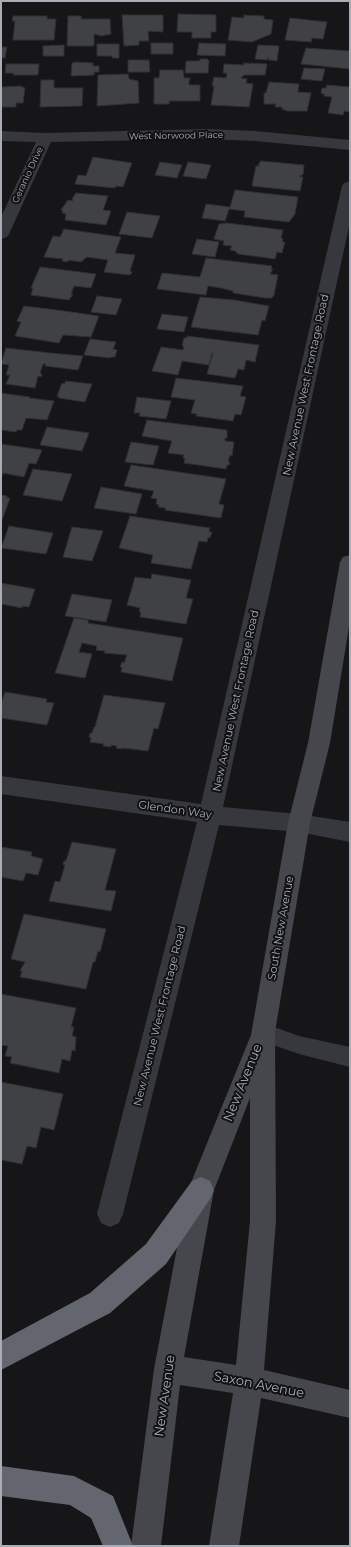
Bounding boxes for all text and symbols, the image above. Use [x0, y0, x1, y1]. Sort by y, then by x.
street label: West Norwood Place [129, 130, 223, 142]
street label: Geranio Drive [10, 145, 46, 205]
street label: New Avenue West Frontage Road [280, 293, 332, 477]
street label: New Avenue West Frontage Road [210, 609, 262, 793]
street label: Glendon Way [137, 798, 213, 822]
street label: South New Avenue [265, 875, 297, 981]
street label: New Avenue West Frontage Road [131, 924, 189, 1108]
street label: New Avenue [220, 1042, 266, 1124]
street label: New Avenue [152, 1354, 178, 1438]
street label: Saxon Avenue [212, 1369, 306, 1401]

